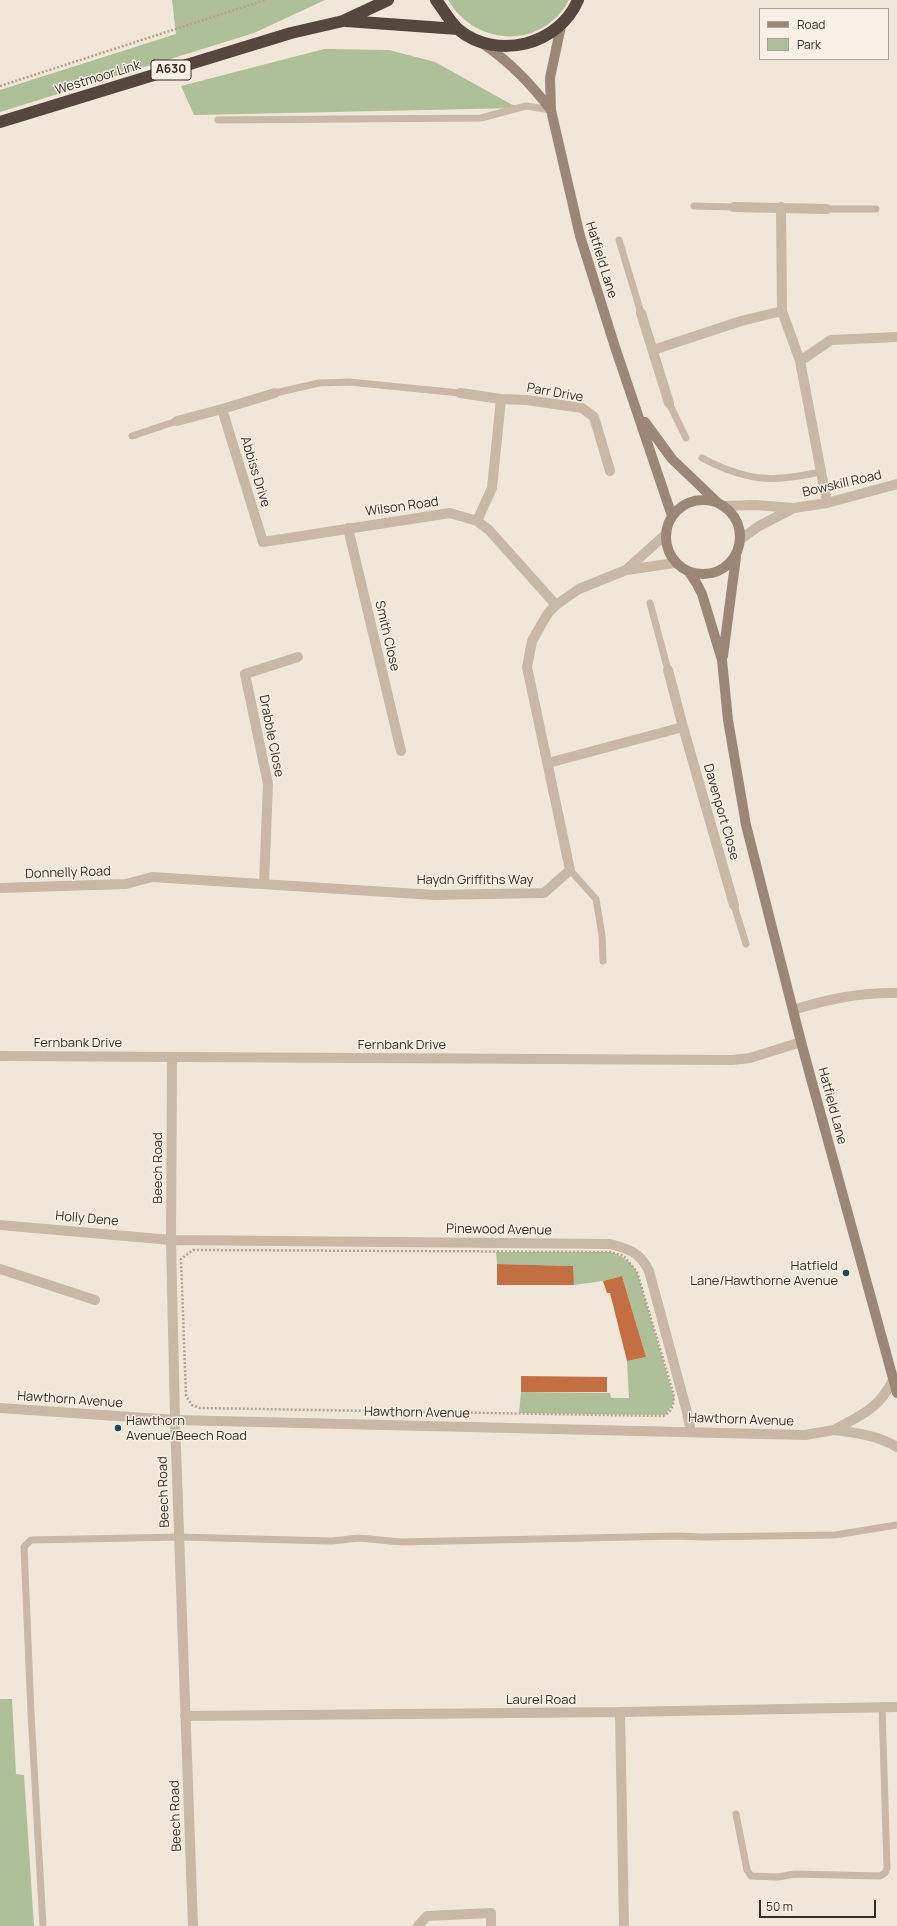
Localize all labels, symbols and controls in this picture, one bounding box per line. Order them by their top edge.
legend [759,8,889,60]
text: Road [797,16,825,33]
text: Park [797,36,821,53]
street label: Westmoor Link [53,58,143,98]
road number: A630 [151,60,191,80]
street label: Hatfield Lane [582,220,620,300]
street label: Parr Drive [526,380,584,406]
street label: Abbiss Drive [237,435,273,509]
street label: Bowskill Road [801,467,883,501]
street label: Wilson Road [364,494,440,520]
street label: Smith Close [371,599,403,673]
street label: Drabble Close [255,694,287,778]
street label: Davenport Close [700,762,742,862]
street label: Donnelly Road [25,864,111,882]
street label: Haydn Griffiths Way [417,872,533,888]
street label: Fernbank Drive [34,1035,122,1051]
street label: Fernbank Drive [358,1037,446,1053]
street label: Hatfield Lane [814,1066,850,1146]
street label: Beech Road [150,1132,166,1204]
street label: Holly Dene [55,1208,119,1230]
street label: Pinewood Avenue [446,1221,552,1239]
place label: Hatfield Lane/Hawthorne Avenue [690,1258,838,1289]
marker: Hatfield Lane/Hawthorne Avenue [841,1268,851,1278]
street label: Hawthorn Avenue [17,1389,123,1411]
street label: Hawthorn Avenue [364,1404,470,1422]
street label: Hawthorn Avenue [688,1410,794,1430]
place label: Hawthorn Avenue/Beech Road [126,1413,247,1444]
marker: Hawthorn Avenue/Beech Road [113,1423,123,1433]
street label: Beech Road [155,1456,173,1528]
street label: Laurel Road [506,1692,576,1708]
street label: Beech Road [167,1780,185,1852]
scale bar [761,1892,878,1918]
text: 50 m [766,1898,793,1915]

